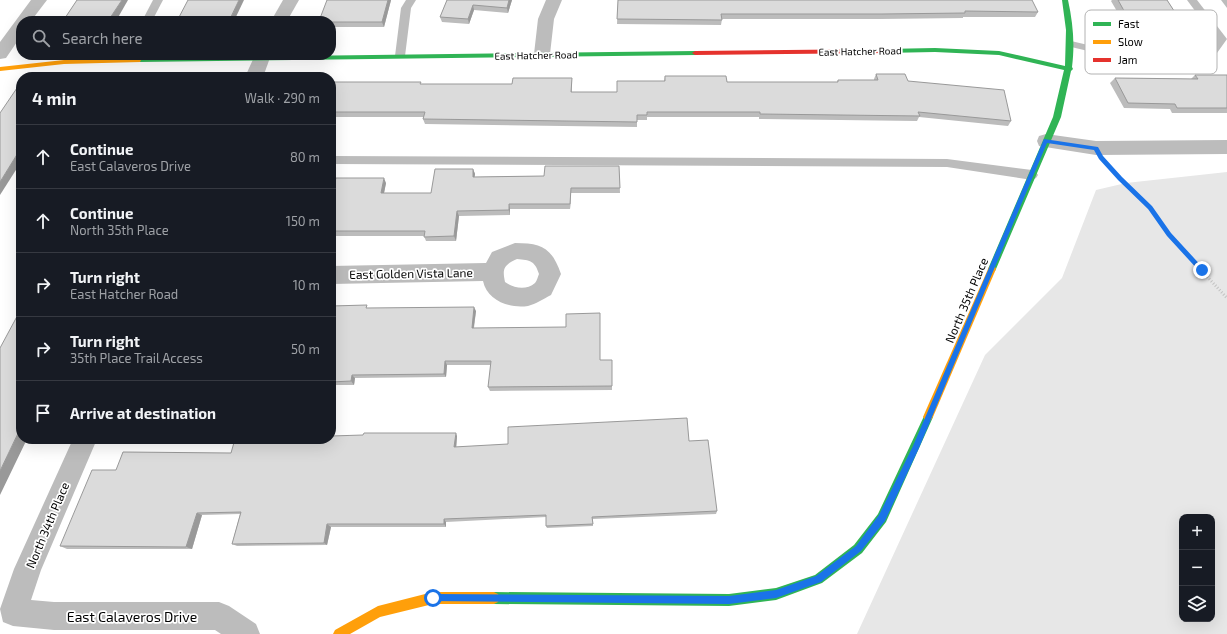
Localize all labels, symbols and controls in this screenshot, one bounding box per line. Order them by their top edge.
legend [1085,10,1217,74]
search box [16,16,336,60]
text: Fast [1118,17,1140,30]
icon: search [30,27,52,49]
text: Search here [62,29,143,47]
text: Slow [1118,35,1143,48]
street label: East Hatcher Road [818,44,902,58]
street label: East Hatcher Road [494,48,578,62]
text: Jam [1118,53,1137,66]
text: 4 min [32,88,76,108]
text: Walk · 290 m [245,90,320,106]
text: Continue [70,140,133,158]
icon: ahead [32,146,54,168]
text: 80 m [290,149,320,165]
text: East Calaveros Drive [70,158,191,174]
text: Continue [70,204,133,222]
icon: ahead [32,210,54,232]
text: 150 m [286,213,320,229]
text: North 35th Place [70,222,169,238]
street label: North 35th Place [942,255,990,345]
route end [1193,261,1211,279]
street label: East Golden Vista Lane [349,265,473,281]
text: Turn right [70,268,140,286]
icon: right [32,274,54,296]
text: 10 m [293,277,320,293]
text: East Hatcher Road [70,286,178,302]
text: Turn right [70,332,140,350]
icon: right [32,338,54,360]
text: 50 m [291,341,320,357]
text: 35th Place Trail Access [70,350,203,366]
icon: arrive [32,402,54,424]
text: Arrive at destination [70,404,216,422]
street label: North 34th Place [23,480,71,570]
map controls [1179,514,1215,622]
button: + [1179,514,1215,550]
button: − [1179,550,1215,586]
button: layers [1179,586,1215,622]
route start [424,589,442,607]
street label: East Calaveros Drive [67,608,197,625]

